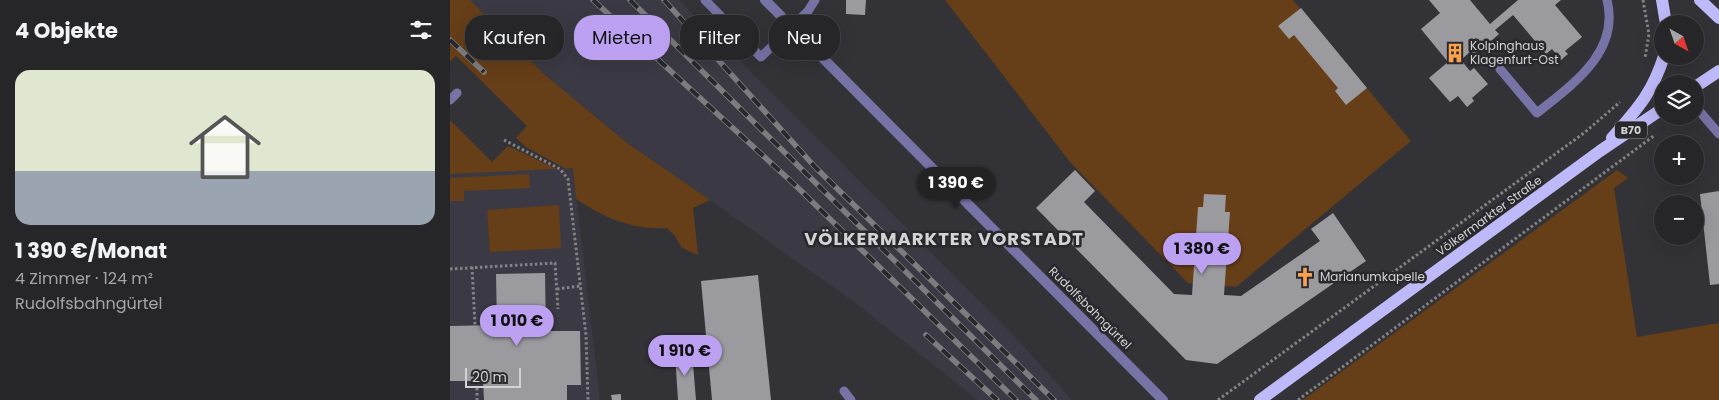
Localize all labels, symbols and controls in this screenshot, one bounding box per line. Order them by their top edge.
chip: Kaufen [465,15,564,60]
chip: Mieten [574,15,670,60]
chip: Filter [680,15,759,60]
chip: Neu [769,15,840,60]
north arrow [1654,15,1704,65]
map controls [1654,15,1704,245]
text: 4 Objekte [15,16,118,45]
icon: filters [407,16,435,44]
place label: Kolpinghaus Klagenfurt-Ost [1470,37,1559,68]
building icon: Kolpinghaus Klagenfurt-Ost [1444,42,1466,64]
button: layers [1654,75,1704,125]
icon: home [180,102,270,192]
road number: B70 [1615,122,1647,138]
button: + [1654,135,1704,185]
pin: 1 390 € [910,166,1002,209]
text: 1 390 € [928,171,984,194]
street label: Völkermarkter Straße [1432,171,1545,260]
button: − [1654,195,1704,245]
district label: VÖLKERMARKTER VORSTADT [804,226,1084,251]
pin: 1 380 € [1156,232,1248,275]
text: 1 390 €/Monat [15,236,167,265]
text: 1 380 € [1174,237,1230,260]
street label: Rudolfsbahngürtel [1045,263,1135,353]
church icon: Marianumkapelle [1294,266,1316,288]
text: 4 Zimmer · 124 m² [15,267,153,290]
place label: Marianumkapelle [1320,268,1425,285]
text: Rudolfsbahngürtel [15,292,162,315]
pin: 1 010 € [471,304,563,347]
text: 1 010 € [491,309,543,332]
pin: 1 910 € [639,334,731,377]
text: 1 910 € [659,339,711,362]
scale bar [465,365,521,388]
text: 20 m [472,367,507,387]

